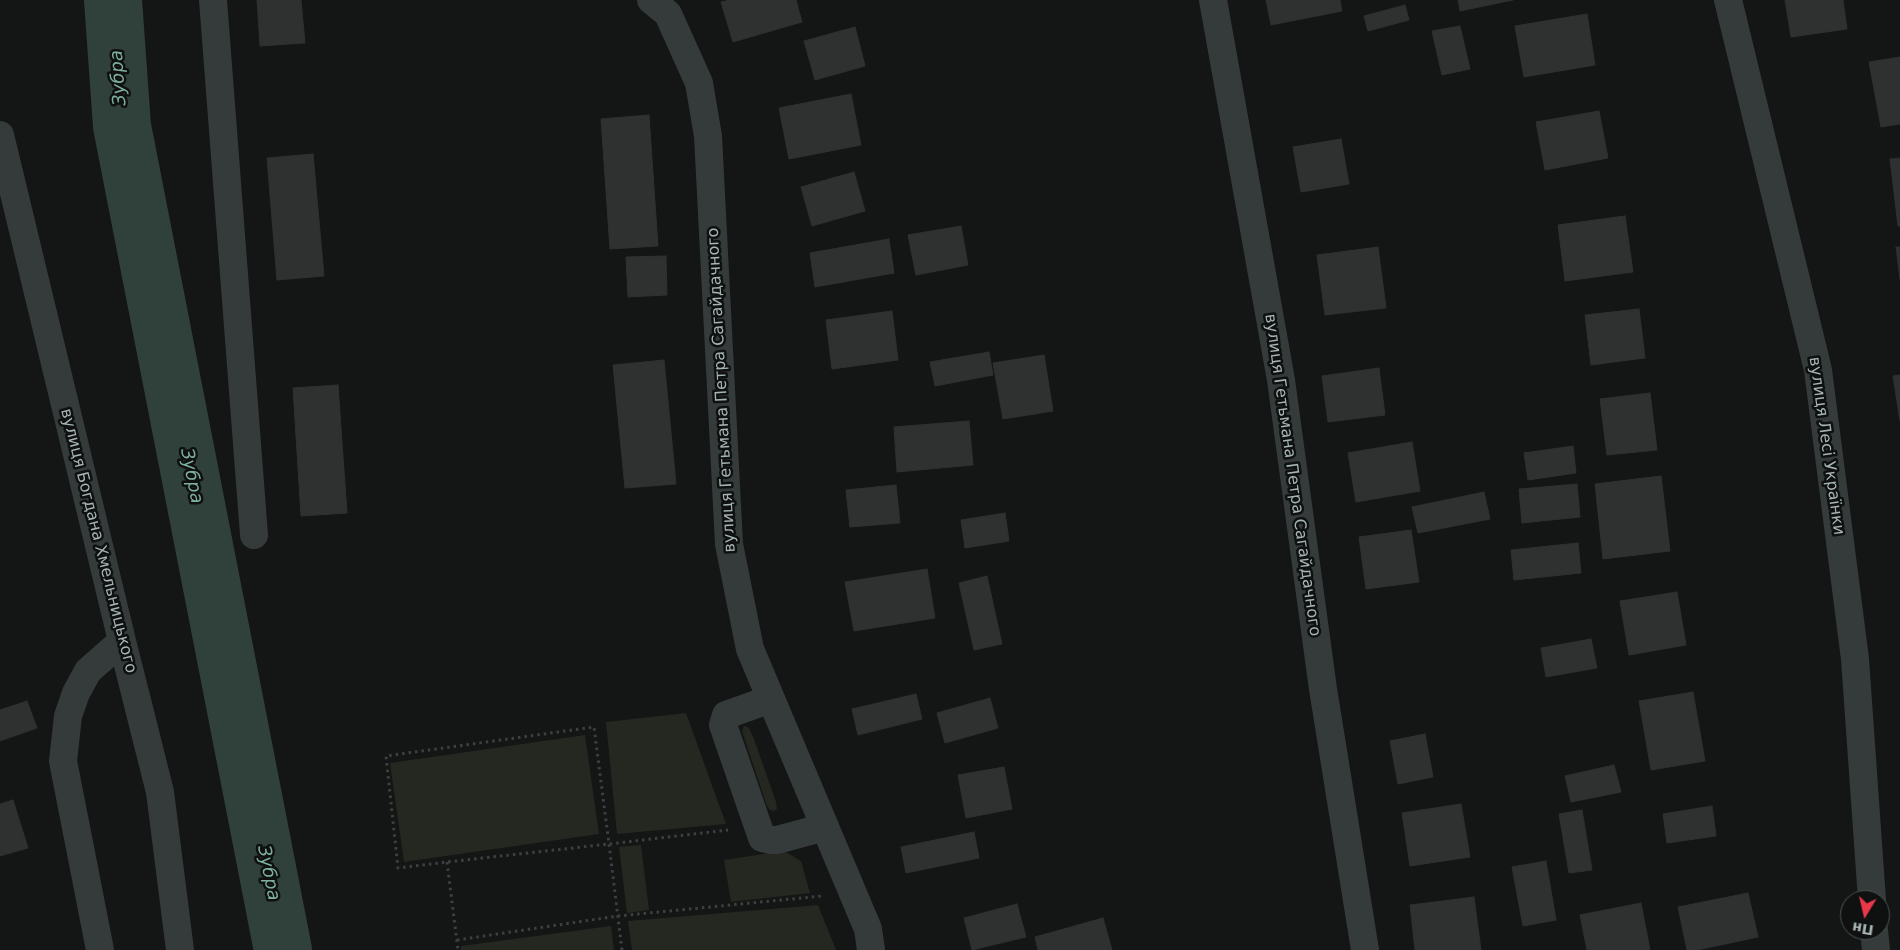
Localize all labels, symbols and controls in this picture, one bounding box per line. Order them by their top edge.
water label: Зубра [106,49,132,107]
street label: вулиця Гетьмана Петра Сагайдачного [704,227,740,553]
street label: вулиця Гетьмана Петра Сагайдачного [1260,313,1324,637]
street label: вулиця Лесі Українки [1804,356,1848,536]
street label: вулиця Богдана Хмельницького [56,407,140,675]
water label: Зубра [175,447,207,505]
water label: Зубра [252,844,284,902]
north arrow [1840,890,1890,940]
text: Пн [1851,919,1875,938]

